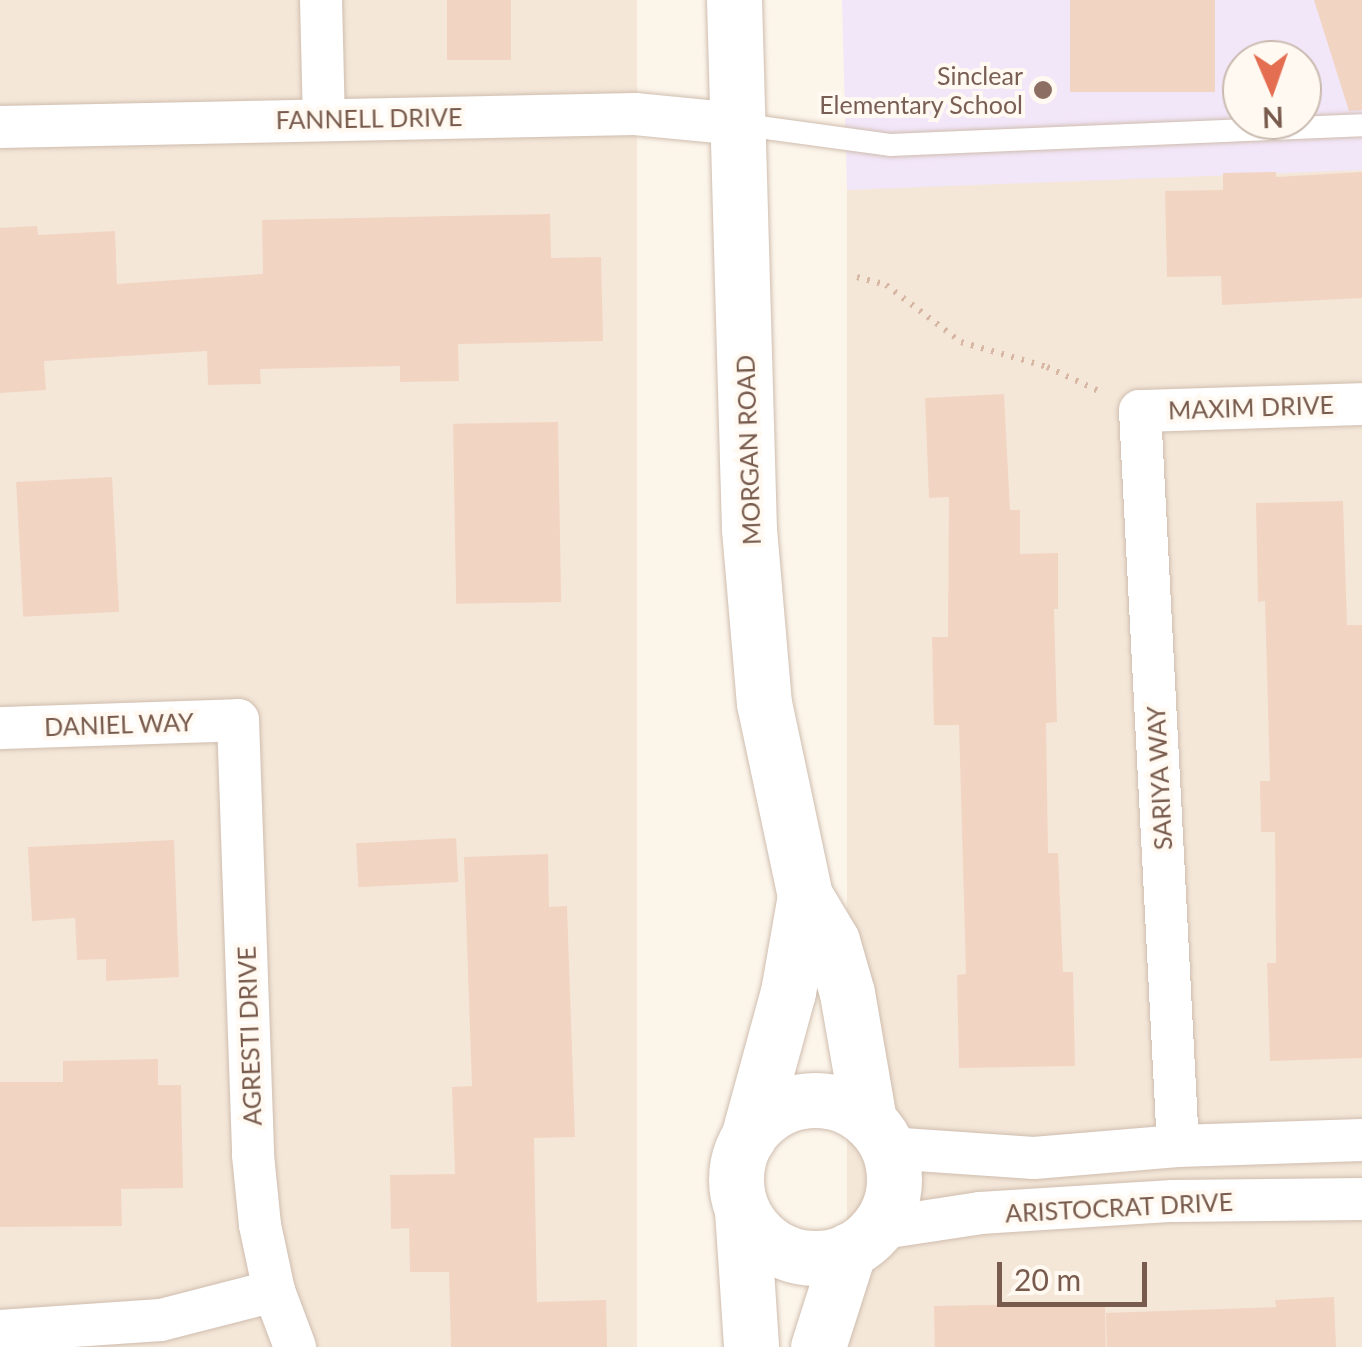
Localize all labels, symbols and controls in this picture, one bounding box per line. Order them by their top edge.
north arrow [1222,40,1322,140]
place label: Sinclear Elementary School [819,61,1023,120]
marker: Sinclear Elementary School [1032,79,1054,101]
street label: FANNELL DRIVE [275,101,463,135]
text: N [1262,101,1284,135]
street label: MORGAN ROAD [730,354,766,546]
street label: MAXIM DRIVE [1168,389,1334,425]
street label: SARIYA WAY [1140,705,1178,851]
street label: DANIEL WAY [43,706,195,742]
street label: AGRESTI DRIVE [231,946,267,1126]
street label: ARISTOCRAT DRIVE [1004,1186,1234,1228]
scale bar [1002,1242,1152,1304]
text: 20 m [1014,1261,1081,1297]

